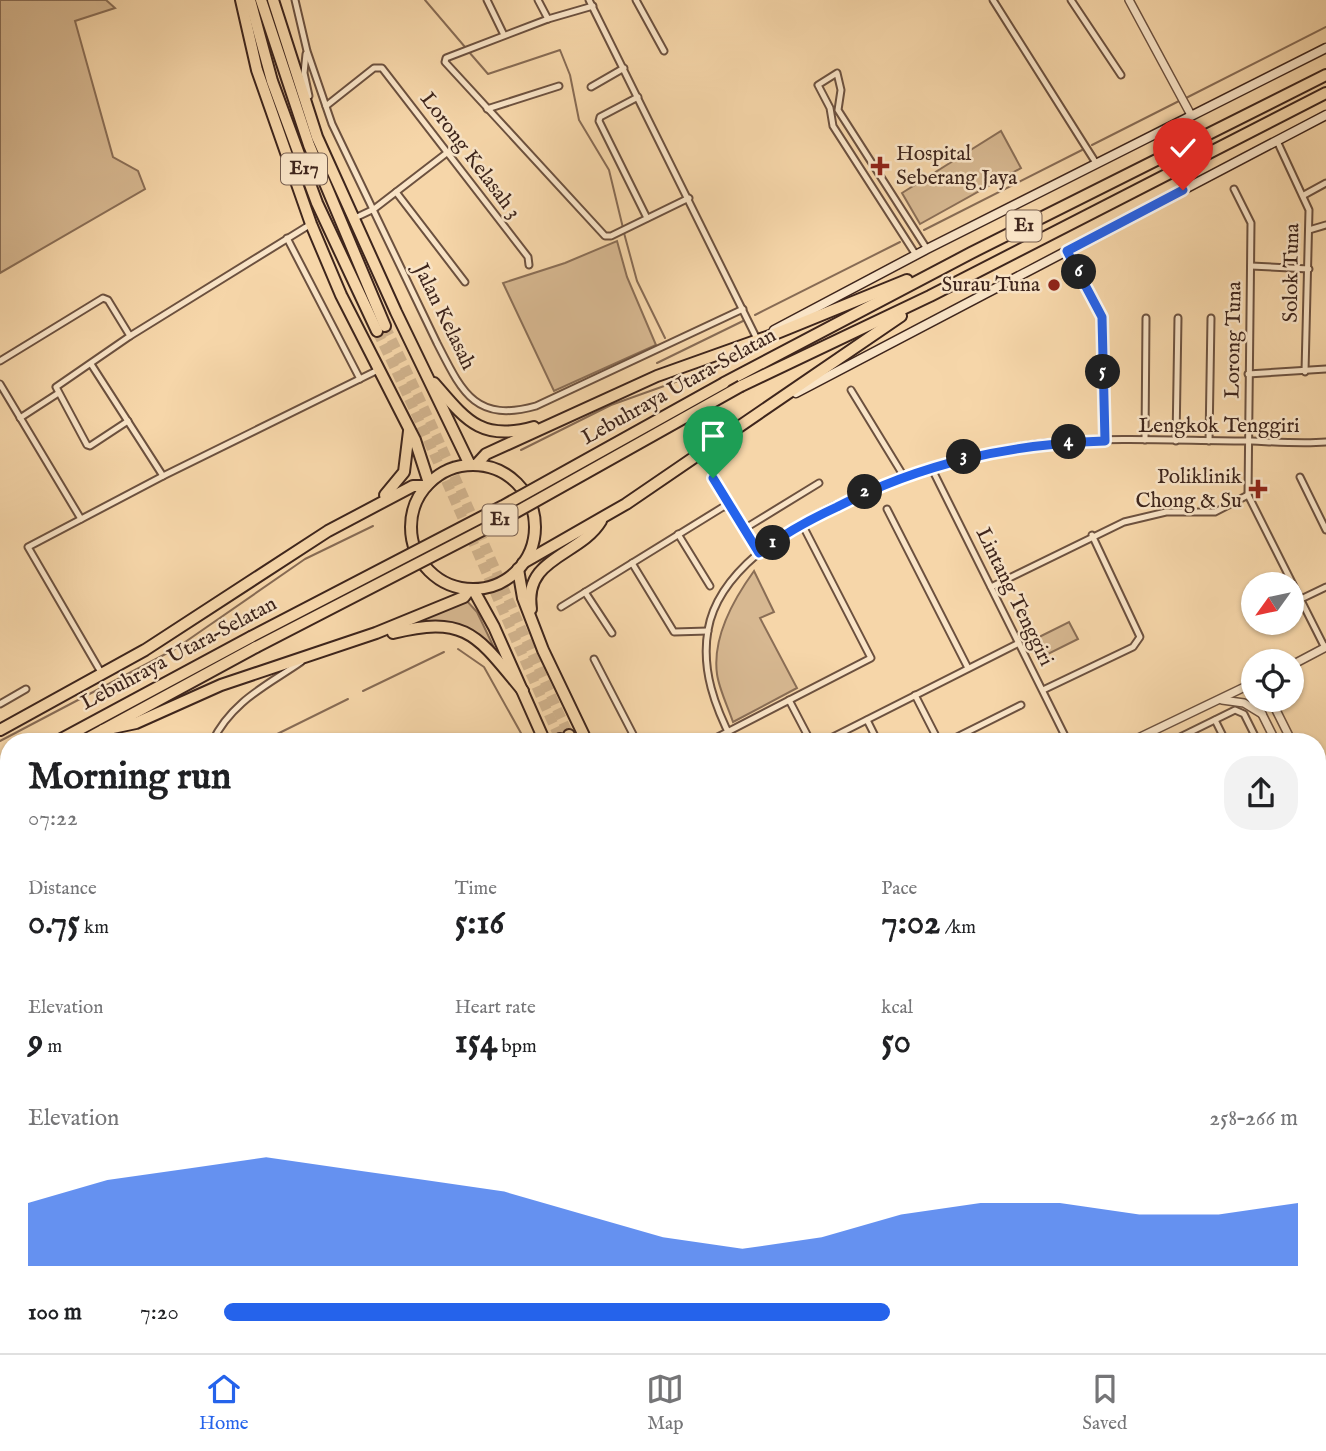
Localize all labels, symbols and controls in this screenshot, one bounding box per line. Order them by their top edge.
street label: Lorong Kelasah 3 [413,87,527,225]
pin [1153,118,1213,190]
icon: check [1164,129,1202,167]
place label: Hospital Seberang Jaya [896,141,1018,192]
road number: E17 [281,154,327,184]
marker: Hospital Seberang Jaya [870,156,890,176]
road number: E1 [1006,210,1042,242]
street label: Solok Tuna [1278,222,1306,323]
pin: 6 [1062,254,1096,290]
street label: Jalan Kelasah [406,258,481,375]
text: 6 [1074,259,1083,283]
place label: Surau Tuna [941,272,1041,299]
marker: Surau Tuna [1046,277,1062,293]
street label: Lorong Tuna [1219,280,1249,399]
street label: Lebuhraya Utara–Selatan [577,322,781,452]
pin: 5 [1086,354,1120,390]
text: 5 [1099,359,1106,383]
pin [683,406,743,478]
street label: Lengkok Tenggiri [1138,413,1300,440]
icon: arrive [694,417,732,455]
pin: 4 [1052,424,1086,460]
text: 4 [1064,429,1073,453]
pin: 3 [946,440,982,475]
text: 3 [960,444,967,468]
place label: Poliklinik Chong & Su [1135,464,1243,515]
pin: 2 [848,475,882,510]
text: 2 [860,479,869,503]
marker: Poliklinik Chong & Su [1248,479,1268,499]
road number: E1 [482,505,518,536]
street label: Lintang Tenggiri [969,523,1059,671]
pin: 1 [756,526,790,560]
text: 1 [769,530,776,554]
north arrow [1241,572,1304,635]
map controls [1241,572,1304,712]
street label: Lebuhraya Utara–Selatan [76,591,282,717]
button: locate [1241,649,1304,712]
text: Morning run [28,754,231,802]
button: share [1224,756,1298,830]
text: 07:22 [28,804,78,833]
text: Distance [28,877,97,901]
text: Time [455,877,497,901]
text: Pace [881,877,917,901]
text: 0.75 [28,901,80,946]
text: 5:16 [455,901,504,946]
text: 7:02 [881,901,941,946]
text: km [80,916,109,940]
text: /km [941,916,976,940]
text: Elevation [28,996,103,1020]
text: Heart rate [455,996,536,1020]
text: kcal [881,996,913,1020]
text: 9 [28,1020,43,1065]
text: 154 [455,1020,497,1065]
text: 50 [881,1020,911,1065]
text: m [43,1035,62,1059]
text: bpm [497,1035,537,1059]
text: Elevation [28,1104,119,1133]
text: 258–266 m [1209,1104,1298,1133]
text: 100 m [28,1298,82,1327]
text: 7:20 [140,1298,179,1327]
tab: Home [199,1370,249,1436]
tab: Map [646,1370,684,1436]
tab: Saved [1082,1370,1127,1436]

